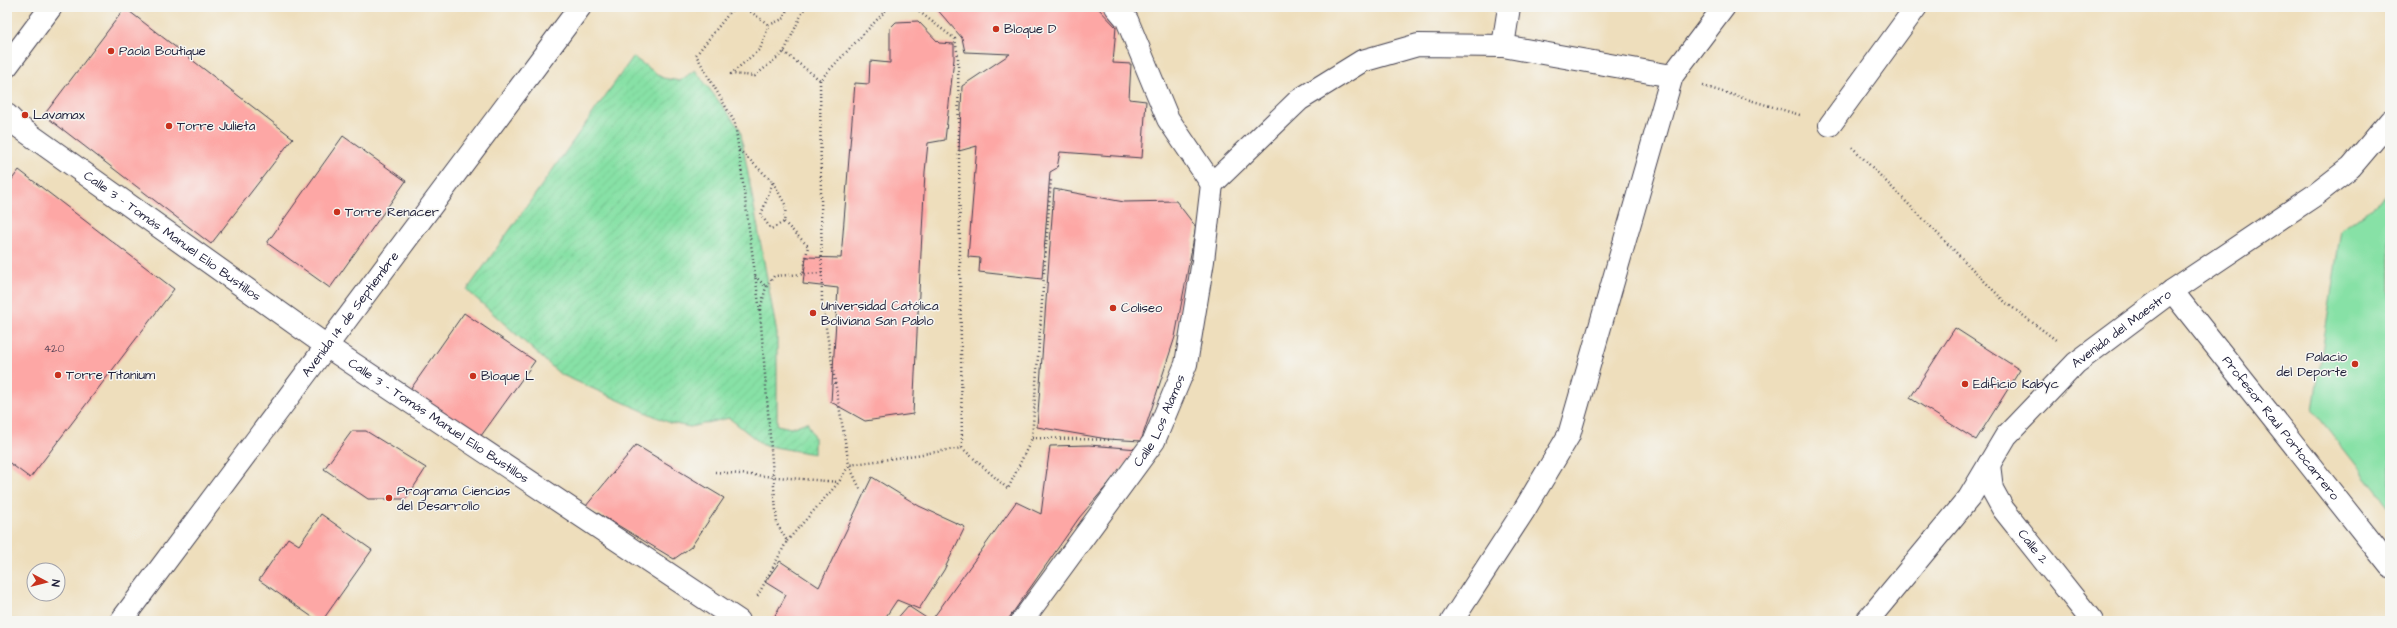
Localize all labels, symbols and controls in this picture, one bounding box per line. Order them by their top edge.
place label: Bloque D [1004,20,1057,38]
marker: Bloque D [991,24,1001,34]
place label: Paola Boutique [119,42,206,60]
marker: Paola Boutique [106,46,116,56]
place label: Lavamax [33,106,86,124]
marker: Lavamax [20,110,30,120]
place label: Torre Julieta [177,117,256,135]
marker: Torre Julieta [164,121,174,131]
street label: Calle 3 - Tomás Manuel Elio Bustillos [80,167,265,306]
place label: Torre Renacer [345,203,439,221]
marker: Torre Renacer [332,207,342,217]
street label: Avenida 14 de Septiembre [297,248,403,381]
street label: Avenida del Maestro [2068,285,2176,372]
place label: Universidad Católica Boliviana San Pablo [821,297,939,330]
place label: Coliseo [1121,299,1163,317]
marker: Coliseo [1108,303,1118,313]
marker: Universidad Católica Boliviana San Pablo [808,308,818,318]
house number: 420 [44,341,64,356]
place label: Palacio del Deporte [2277,348,2348,381]
street label: Profesor Raul Portocarrero [2218,352,2344,505]
street label: Calle 3 - Tomás Manuel Elio Bustillos [344,354,533,488]
marker: Palacio del Deporte [2350,359,2360,369]
place label: Torre Titanium [66,366,156,384]
place label: Bloque L [481,367,534,385]
marker: Torre Titanium [53,370,63,380]
marker: Bloque L [468,371,478,381]
street label: Calle Los Alamos [1129,371,1190,470]
place label: Edificio Kabyc [1973,375,2059,394]
marker: Edificio Kabyc [1960,379,1970,389]
place label: Programa Ciencias del Desarrollo [397,482,511,515]
marker: Programa Ciencias del Desarrollo [384,493,394,503]
street label: Calle 2 [2013,525,2053,568]
north arrow [26,562,66,602]
text: N [48,579,63,588]

